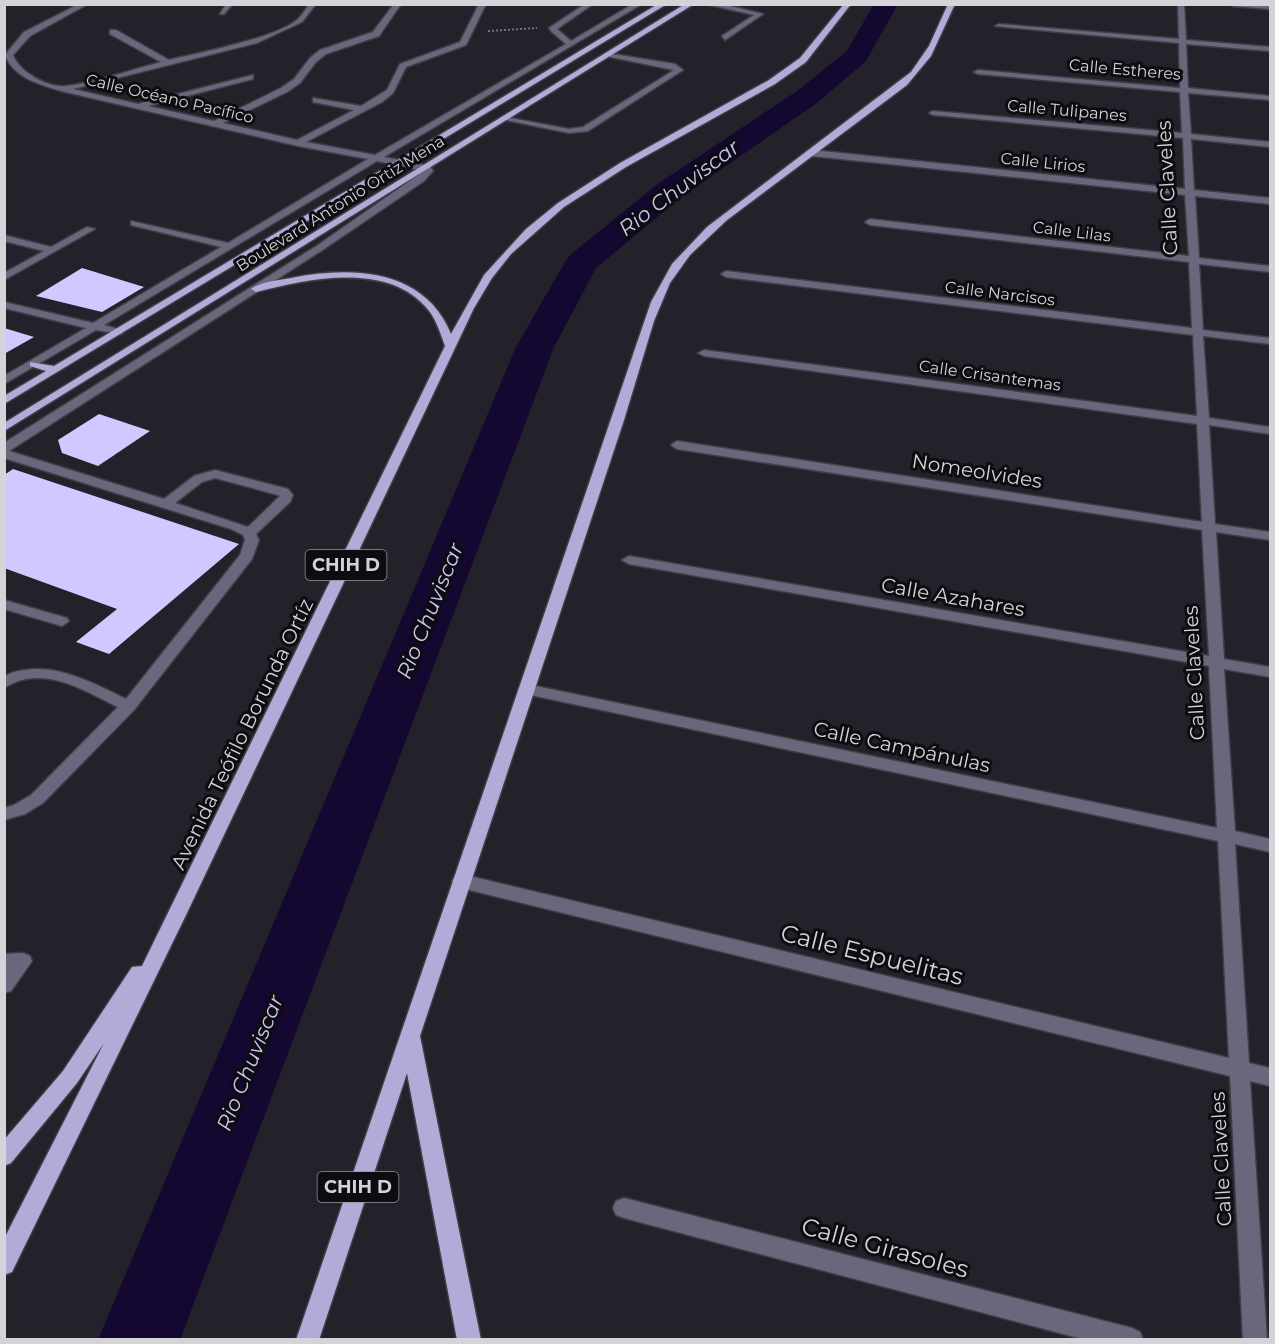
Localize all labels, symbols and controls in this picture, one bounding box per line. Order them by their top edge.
street label: Calle Estheres [1068,55,1182,84]
street label: Calle Océano Pacífico [84,70,256,127]
street label: Calle Tulipanes [1006,96,1128,125]
street label: Calle Claveles [1151,120,1183,256]
street label: Boulevard Antonio Ortiz Mena [233,131,448,276]
water label: Rio Chuviscar [613,134,744,241]
street label: Calle Lirios [1000,149,1087,176]
street label: Calle Lilas [1032,217,1112,246]
street label: Calle Narcisos [944,277,1056,310]
street label: Calle Crisantemas [918,356,1062,395]
street label: Nomeolvides [910,449,1044,493]
water label: Rio Chuviscar [391,539,468,682]
road number: CHIH D [306,550,386,580]
street label: Calle Azahares [879,573,1027,621]
street label: Avenida Teófilo Borunda Ortíz [166,595,318,873]
street label: Calle Claveles [1178,605,1210,741]
street label: Calle Campánulas [811,717,993,778]
street label: Calle Espuelitas [778,918,966,991]
water label: Rio Chuviscar [211,991,288,1134]
street label: Calle Claveles [1205,1091,1237,1227]
road number: CHIH D [318,1172,398,1202]
street label: Calle Girasoles [798,1211,972,1284]

